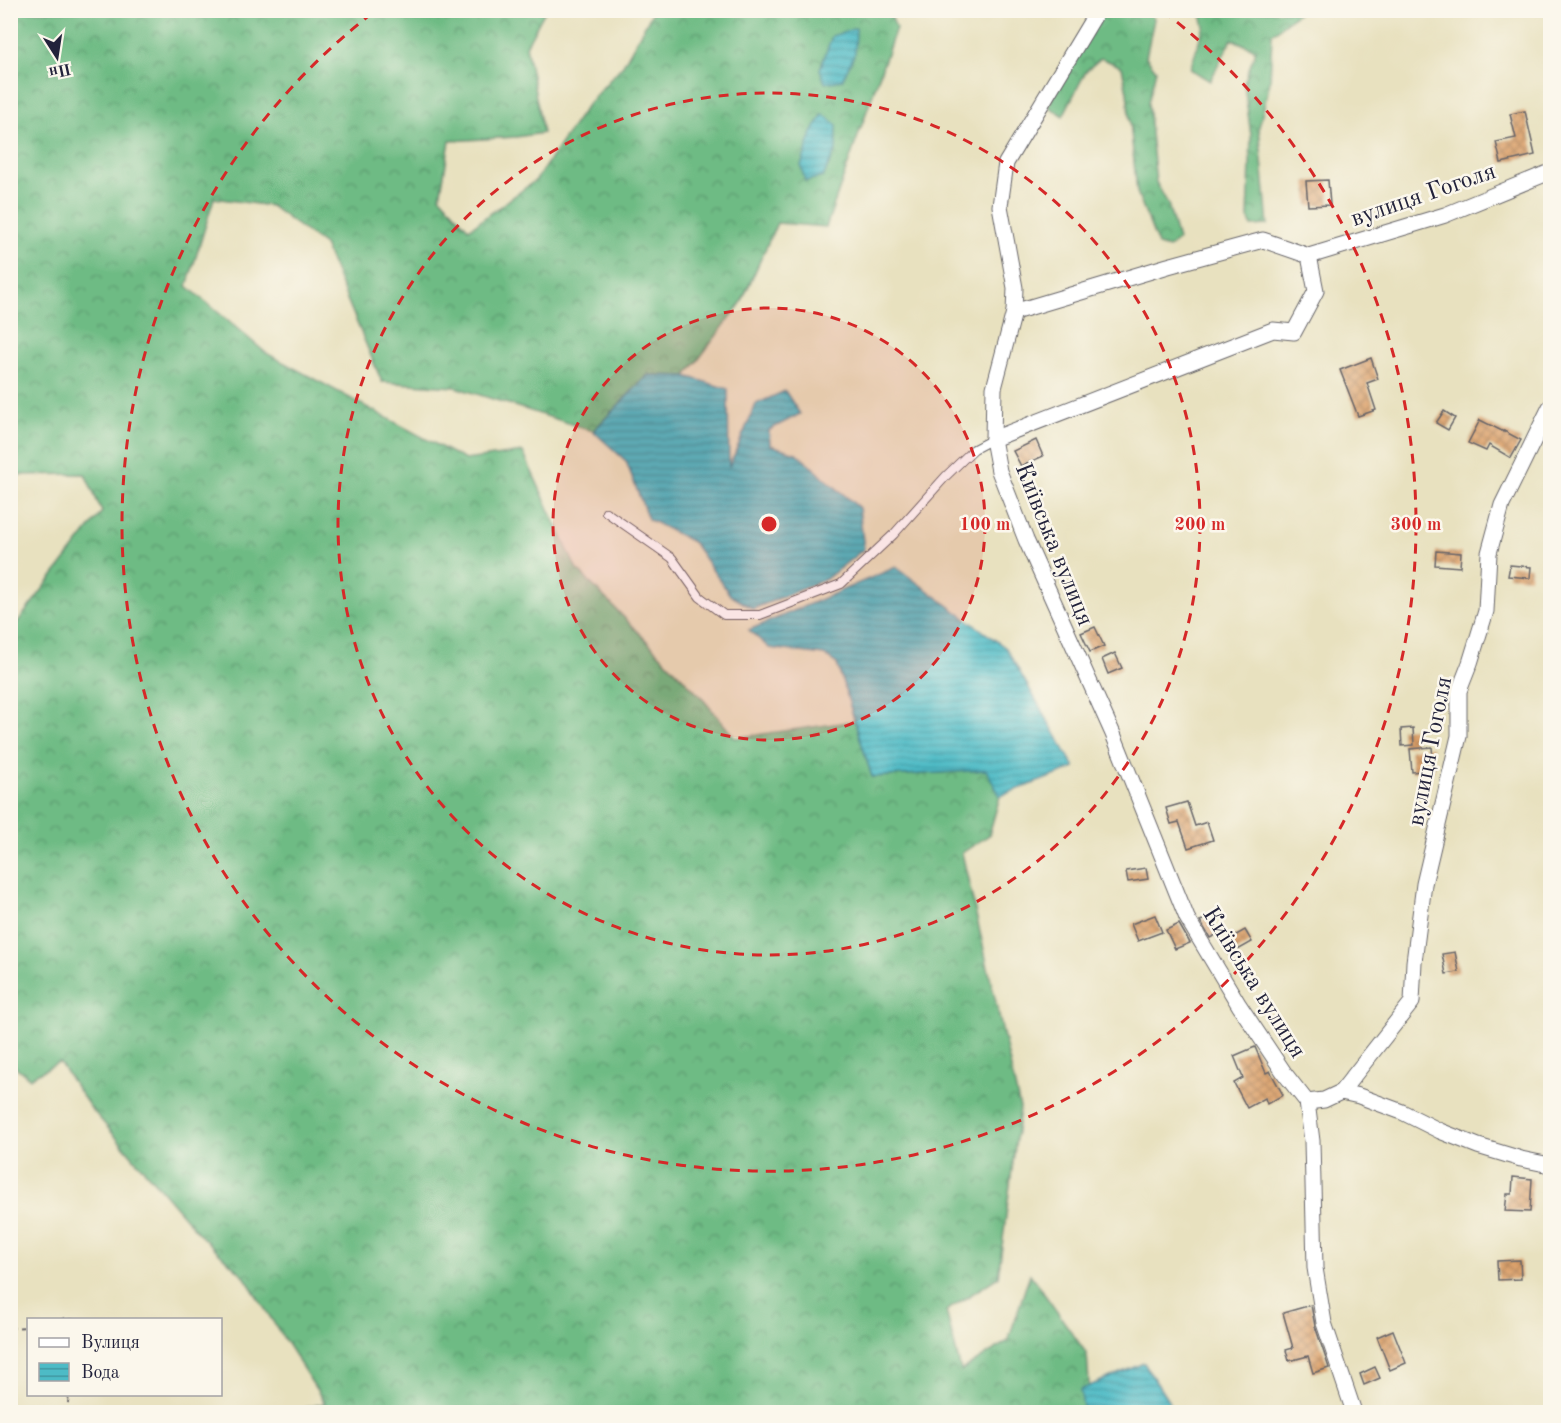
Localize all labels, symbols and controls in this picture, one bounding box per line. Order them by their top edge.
north arrow [27,27,87,87]
text: Пн [47,60,72,80]
street label: вулиця Гоголя [1348,160,1499,232]
street label: Київська вулиця [1010,460,1097,630]
centre of rings [759,514,779,534]
text: 100 m [960,516,1010,534]
text: 200 m [1175,516,1225,534]
text: 300 m [1391,516,1441,534]
street label: вулиця Гоголя [1405,675,1457,828]
street label: Київська вулиця [1197,903,1309,1063]
legend [27,1318,222,1396]
text: Вулиця [81,1334,140,1352]
text: Вода [81,1364,120,1382]

